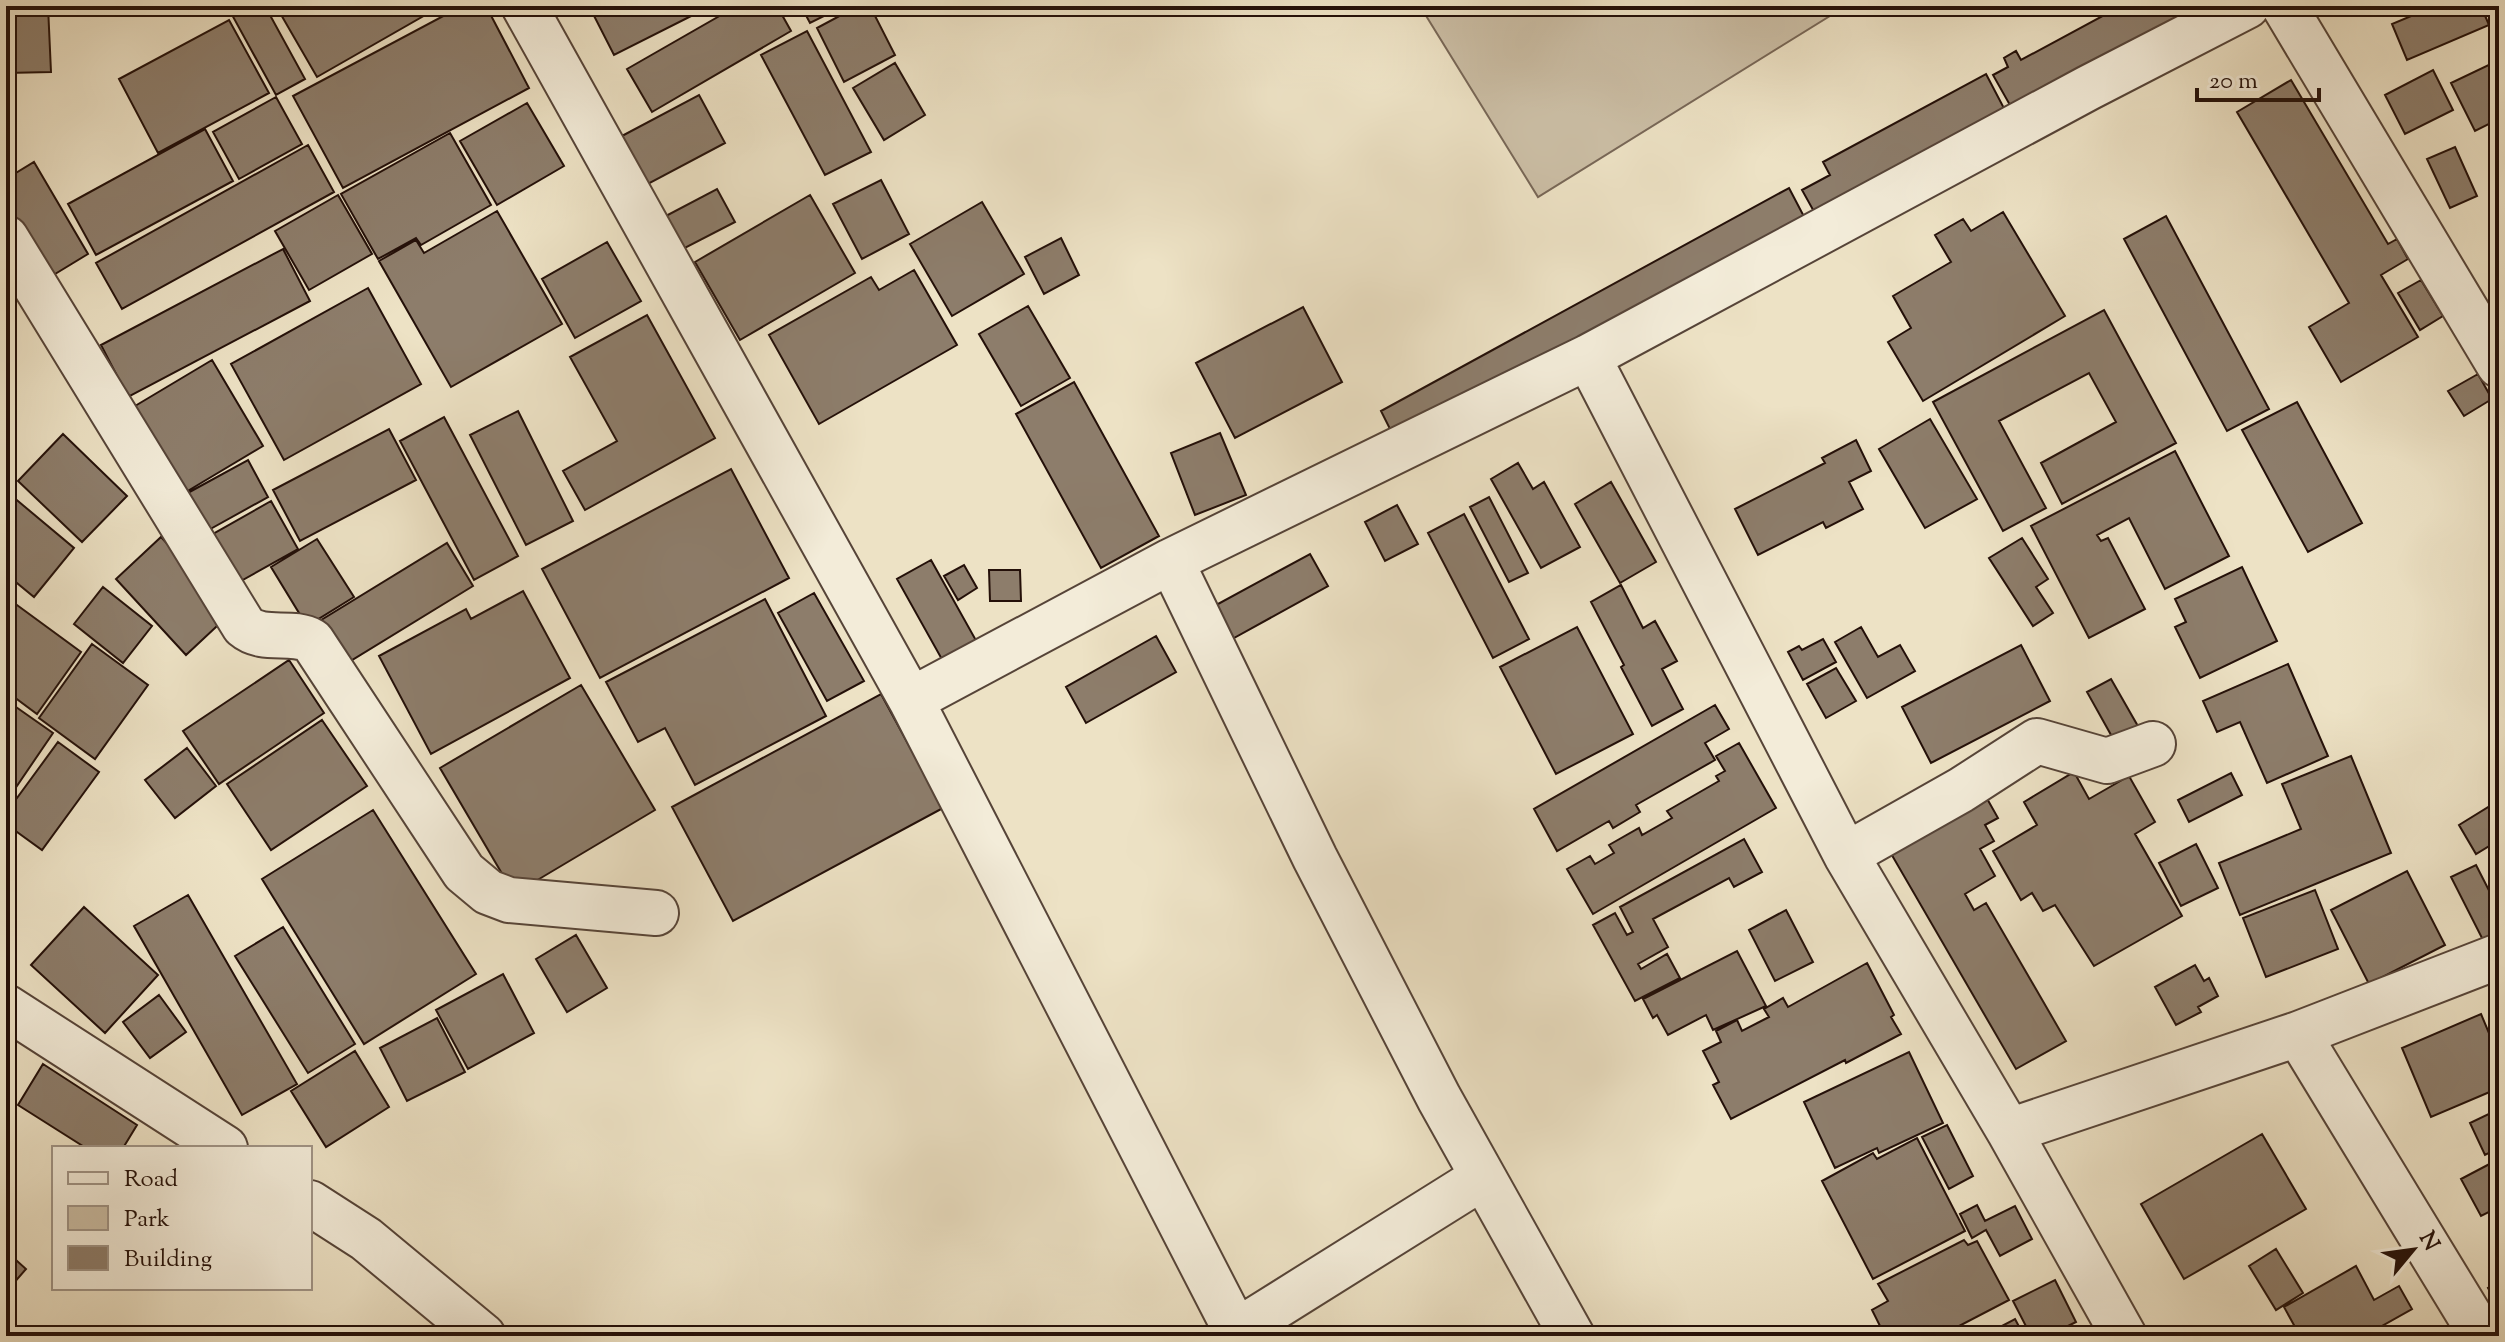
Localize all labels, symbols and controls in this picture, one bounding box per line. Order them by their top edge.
scale bar [2197,52,2319,102]
text: 20 m [2209,65,2258,99]
legend [52,1146,312,1290]
text: Road [124,1163,178,1197]
text: Park [124,1203,170,1237]
north arrow [2373,1210,2453,1290]
text: N [2410,1226,2446,1258]
text: Building [124,1243,213,1277]

